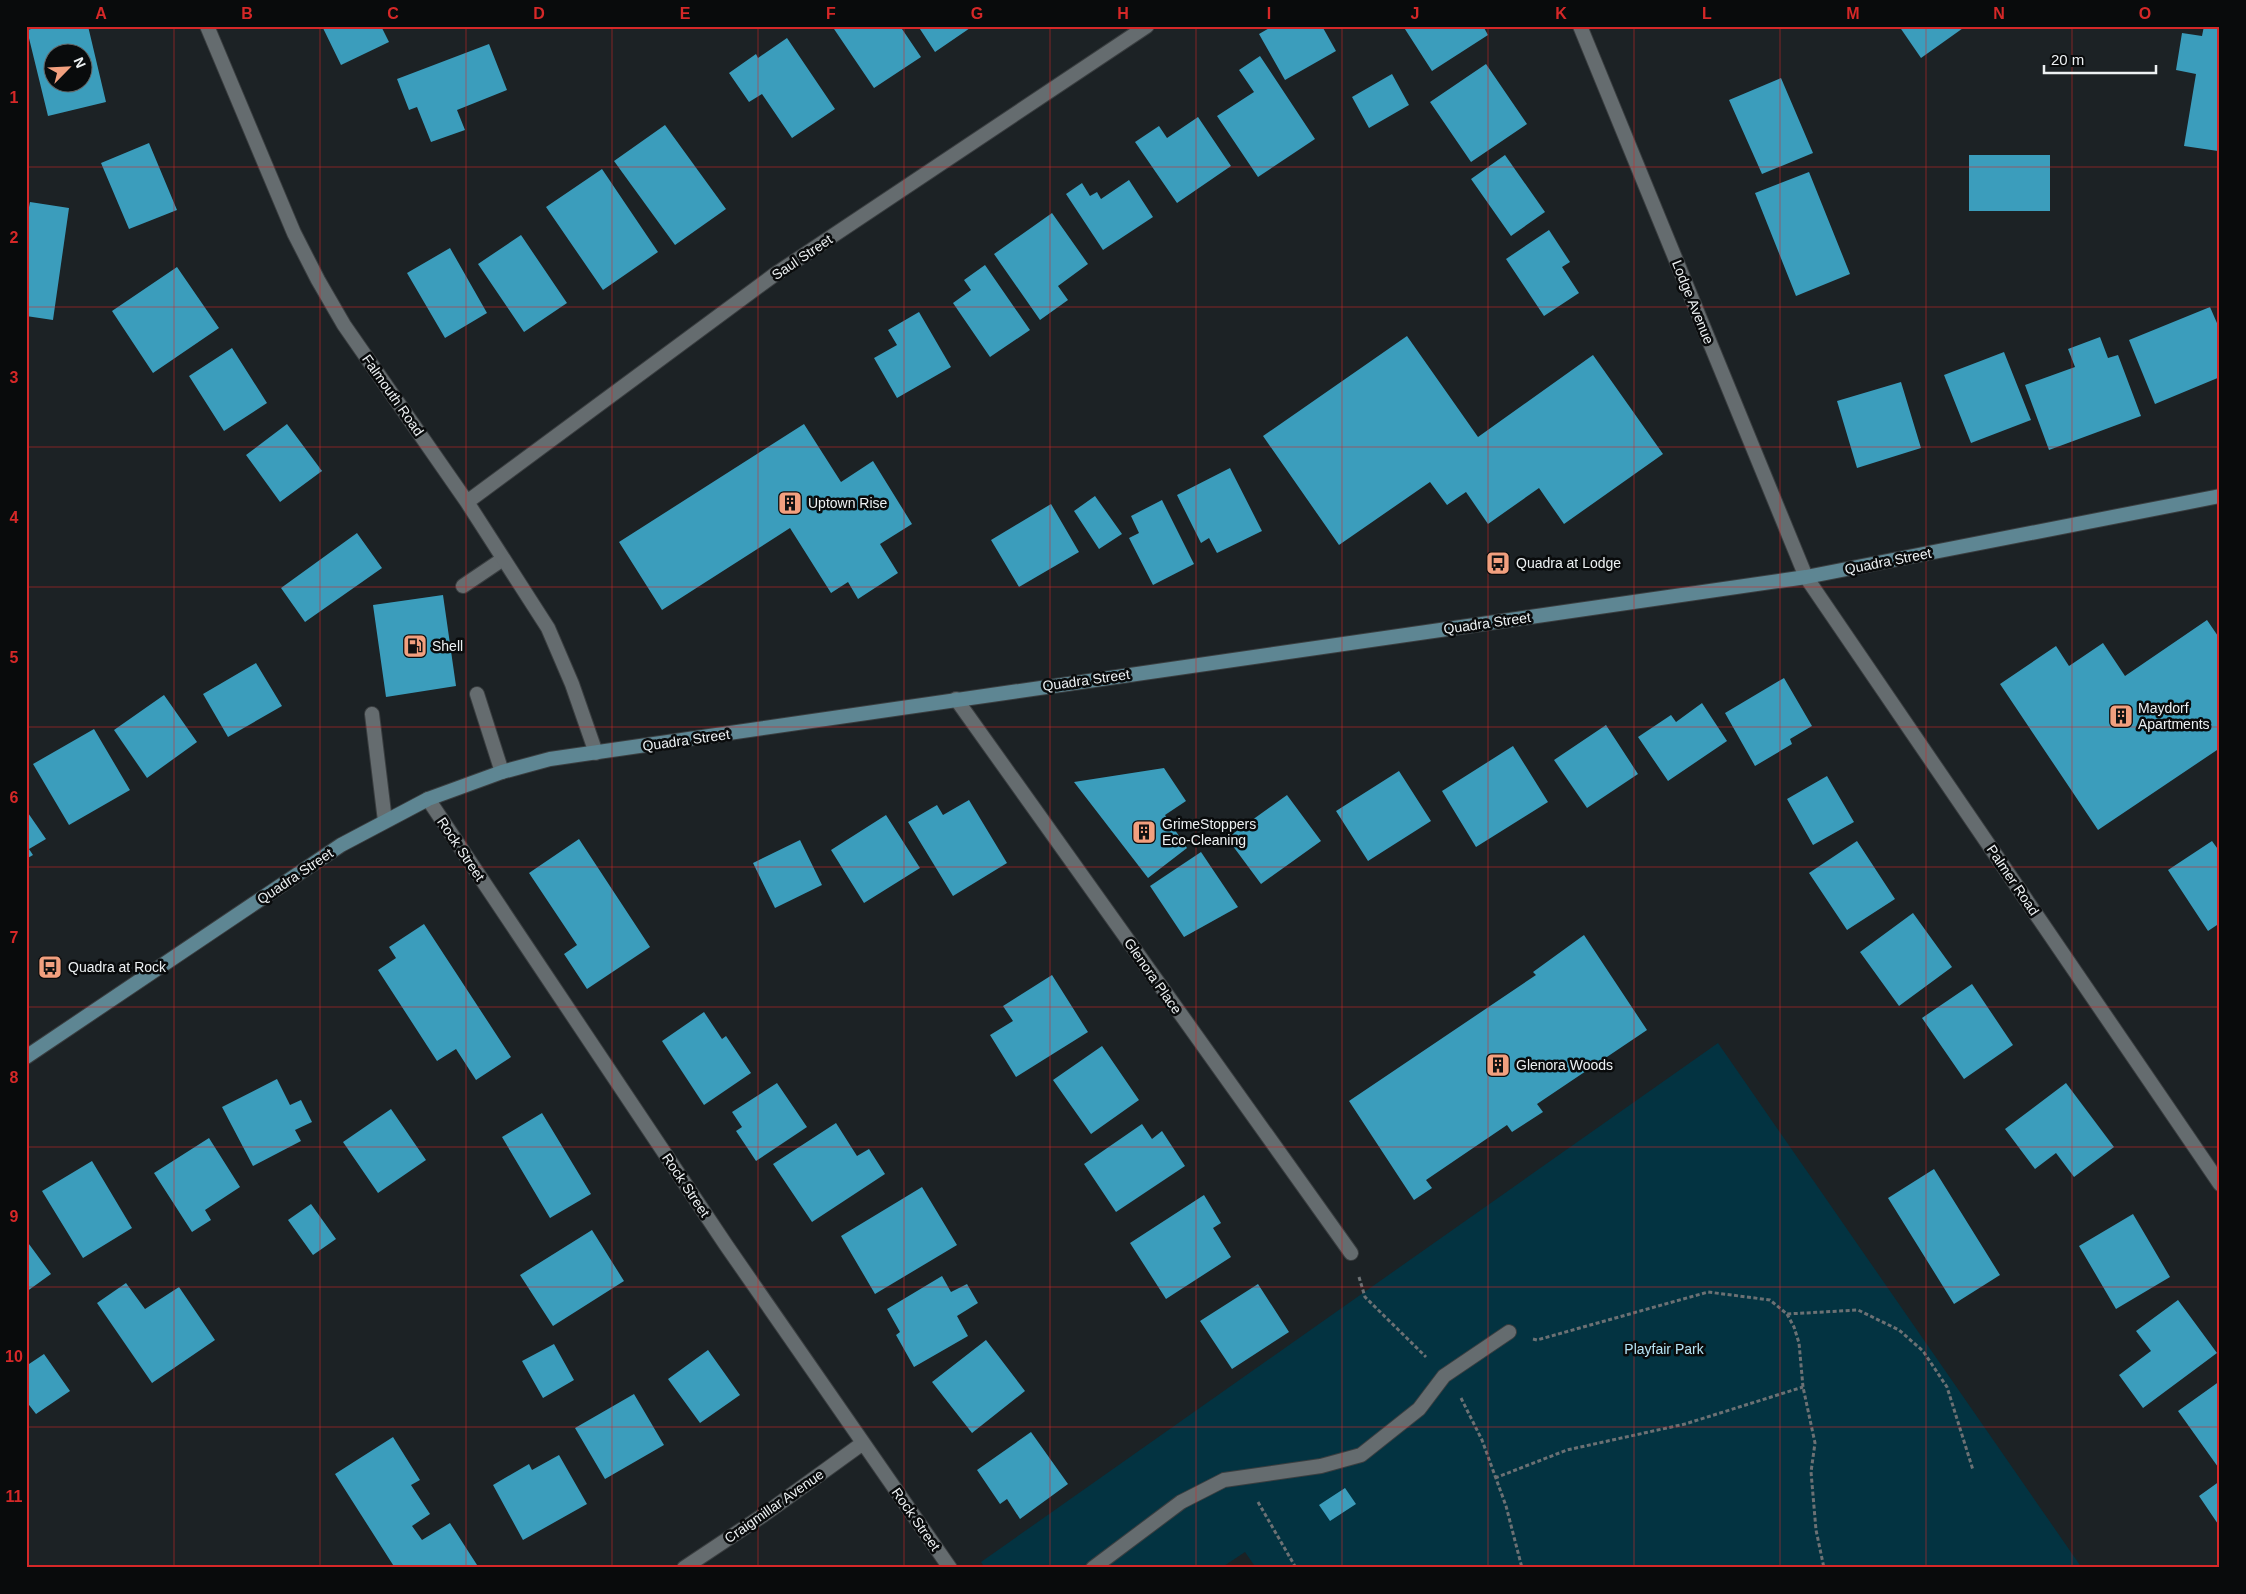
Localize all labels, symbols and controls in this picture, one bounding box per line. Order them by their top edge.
text: A [95,5,107,22]
text: B [241,5,253,22]
text: C [387,5,399,22]
text: D [533,5,545,22]
text: E [680,5,691,22]
text: F [826,5,836,22]
text: G [971,5,983,22]
text: H [1117,5,1129,22]
text: I [1267,5,1271,22]
text: J [1411,5,1419,22]
text: K [1555,5,1567,22]
text: L [1702,5,1712,22]
text: M [1846,5,1860,22]
text: N [1993,5,2005,22]
text: O [2139,5,2151,22]
north arrow [42,42,92,92]
scale bar [2044,42,2156,74]
text: 20 m [2051,51,2084,68]
text: N [71,55,89,71]
text: 1 [10,89,19,106]
text: 2 [10,229,19,246]
street label: Saul Street [769,231,835,283]
street label: Lodge Avenue [1669,258,1717,347]
street label: Falmouth Road [359,351,427,439]
text: 3 [10,369,19,386]
building icon: Uptown Rise [777,490,803,516]
place label: Uptown Rise [808,495,888,511]
text: 4 [10,509,19,526]
street label: Quadra Street [1843,545,1933,577]
bus stop icon: Quadra at Lodge [1485,550,1511,576]
place label: Quadra at Lodge [1516,555,1621,571]
street label: Quadra Street [1442,609,1532,637]
fuel station icon: Shell [402,633,428,659]
place label: Shell [432,638,463,654]
text: 5 [10,649,19,666]
street label: Quadra Street [1041,666,1131,694]
place label: Maydorf Apartments [2138,700,2210,732]
building icon: Maydorf Apartments [2108,703,2134,729]
street label: Quadra Street [641,726,731,754]
text: 6 [10,789,19,806]
street label: Rock Street [434,814,488,884]
place label: GrimeStoppers Eco-Cleaning [1162,816,1256,848]
building icon: GrimeStoppers Eco-Cleaning [1131,819,1157,845]
street label: Palmer Road [1984,842,2042,918]
street label: Quadra Street [254,845,336,907]
text: 7 [10,929,19,946]
street label: Glenora Place [1121,935,1185,1017]
bus stop icon: Quadra at Rock [37,954,63,980]
place label: Quadra at Rock [68,959,167,975]
building icon: Glenora Woods [1485,1052,1511,1078]
place label: Glenora Woods [1516,1057,1613,1073]
text: 8 [10,1069,19,1086]
street label: Rock Street [659,1150,713,1220]
text: 9 [10,1208,19,1225]
park label: Playfair Park [1624,1341,1705,1357]
text: 10 [5,1348,23,1365]
street label: Craigmillar Avenue [721,1466,827,1546]
street label: Rock Street [888,1484,944,1554]
text: 11 [6,1488,23,1505]

